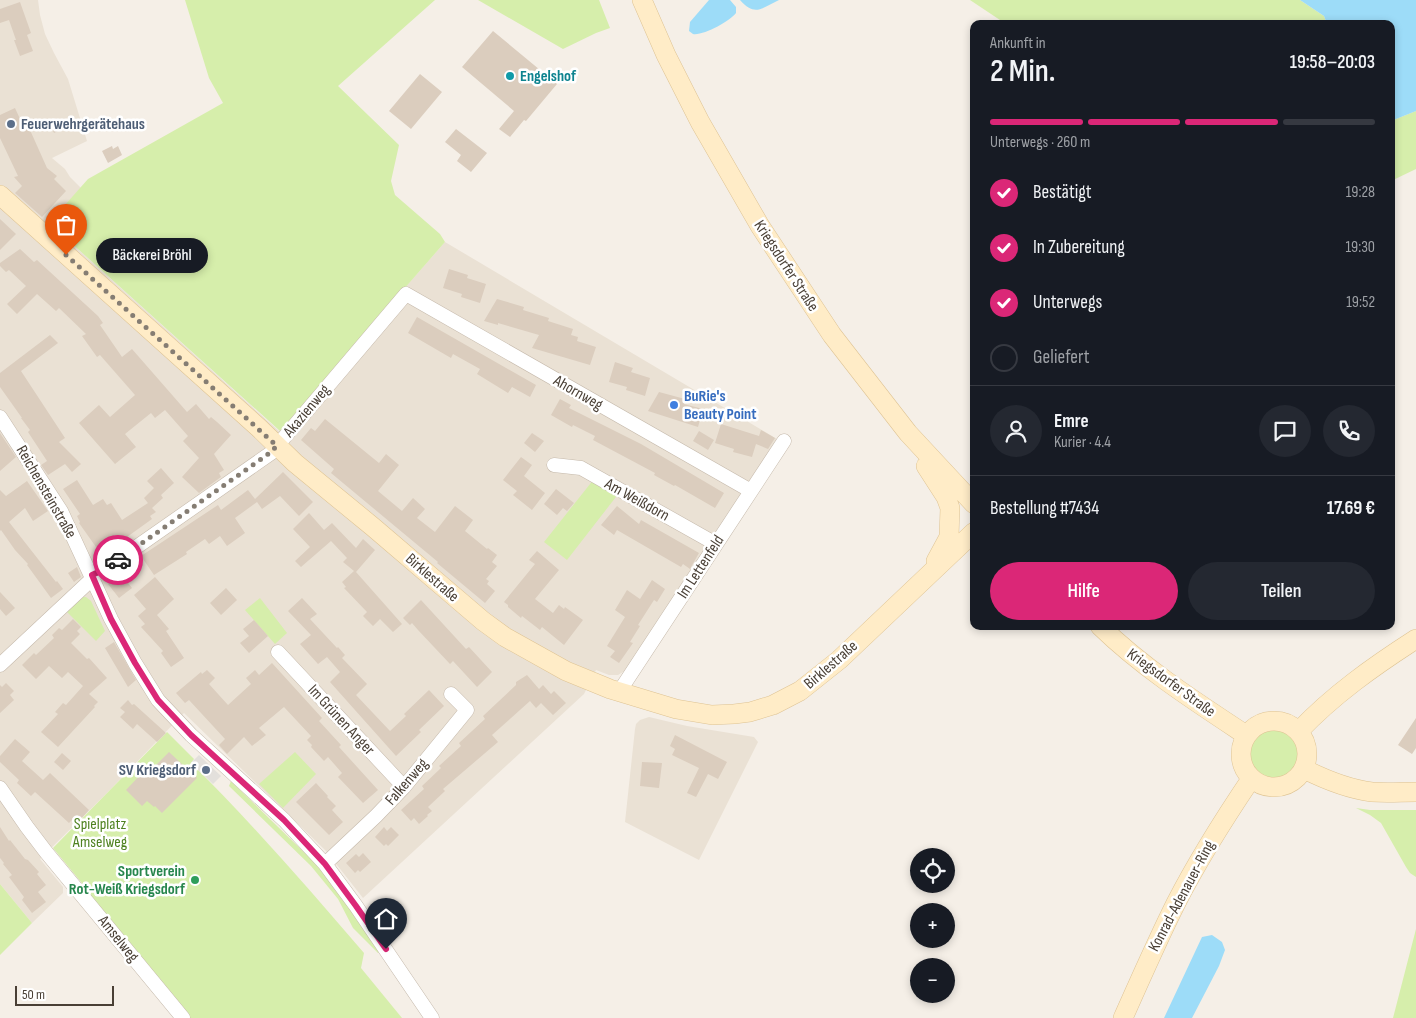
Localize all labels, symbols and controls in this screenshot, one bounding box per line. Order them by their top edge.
text: Ankunft in [990,34,1046,53]
text: 19:58–20:03 [1290,51,1375,74]
text: 2 Min. [990,52,1055,91]
place label: Engelshof [520,67,577,86]
marker: Engelshof [504,70,516,82]
place label: Feuerwehrgerätehaus [21,115,145,134]
marker: Feuerwehrgerätehaus [5,118,17,130]
text: Unterwegs · 260 m [990,133,1090,152]
icon: check [990,179,1018,207]
text: Bestätigt [1033,181,1092,204]
text: 19:28 [1346,183,1375,202]
pin [45,204,87,255]
icon: bag [52,211,80,239]
street label: Kriegsdorfer Straße [750,217,822,315]
icon: check [990,234,1018,262]
text: In Zubereitung [1033,236,1125,259]
callout: Bäckerei Bröhl [96,238,208,272]
text: 19:30 [1345,238,1375,257]
text: Bäckerei Bröhl [112,246,192,265]
icon: check [990,289,1018,317]
text: Unterwegs [1033,291,1102,314]
text: 19:52 [1346,293,1375,312]
text: Geliefert [1033,346,1089,369]
street label: Ahornweg [549,371,606,415]
street label: Akazienweg [279,381,335,442]
place label: BuRie's Beauty Point [684,387,756,424]
marker: BuRie's Beauty Point [668,399,680,411]
button: person [990,405,1042,457]
button: chat [1259,405,1311,457]
button: phone [1323,405,1375,457]
text: Emre [1054,410,1089,433]
text: Kurier · 4.4 [1054,433,1111,452]
street label: Reichensteinstraße [12,442,80,542]
street label: Am Weißdorn [600,474,673,526]
text: Bestellung #7434 [990,497,1099,520]
text: 17.69 € [1327,497,1375,520]
street label: Im Lettenfeld [674,532,728,602]
courier [93,535,143,585]
icon: car [104,546,132,574]
street label: Birklestraße [401,550,463,606]
button: Hilfe [990,562,1178,620]
button: Teilen [1188,562,1375,620]
street label: Birklestraße [800,637,862,693]
street label: Kriegsdorfer Straße [1123,645,1219,721]
street label: Im Grünen Anger [304,681,379,759]
street label: Falkenweg [382,755,432,809]
place label: SV Kriegsdorf [119,761,197,780]
marker: SV Kriegsdorf [200,764,212,776]
park label: Spielplatz Amselweg [72,815,127,852]
street label: Konrad-Adenauer-Ring [1145,837,1219,955]
map controls [910,848,955,1003]
button: locate [910,848,955,893]
place label: Sportverein Rot-Weiß Kriegsdorf [69,862,186,899]
marker: Sportverein Rot-Weiß Kriegsdorf [189,874,201,886]
pin [365,898,407,949]
button: + [910,903,955,948]
icon: home [372,905,400,933]
street label: Amselweg [93,911,142,966]
button: − [910,958,955,1003]
scale bar [15,983,114,1006]
text: 50 m [22,986,45,1003]

